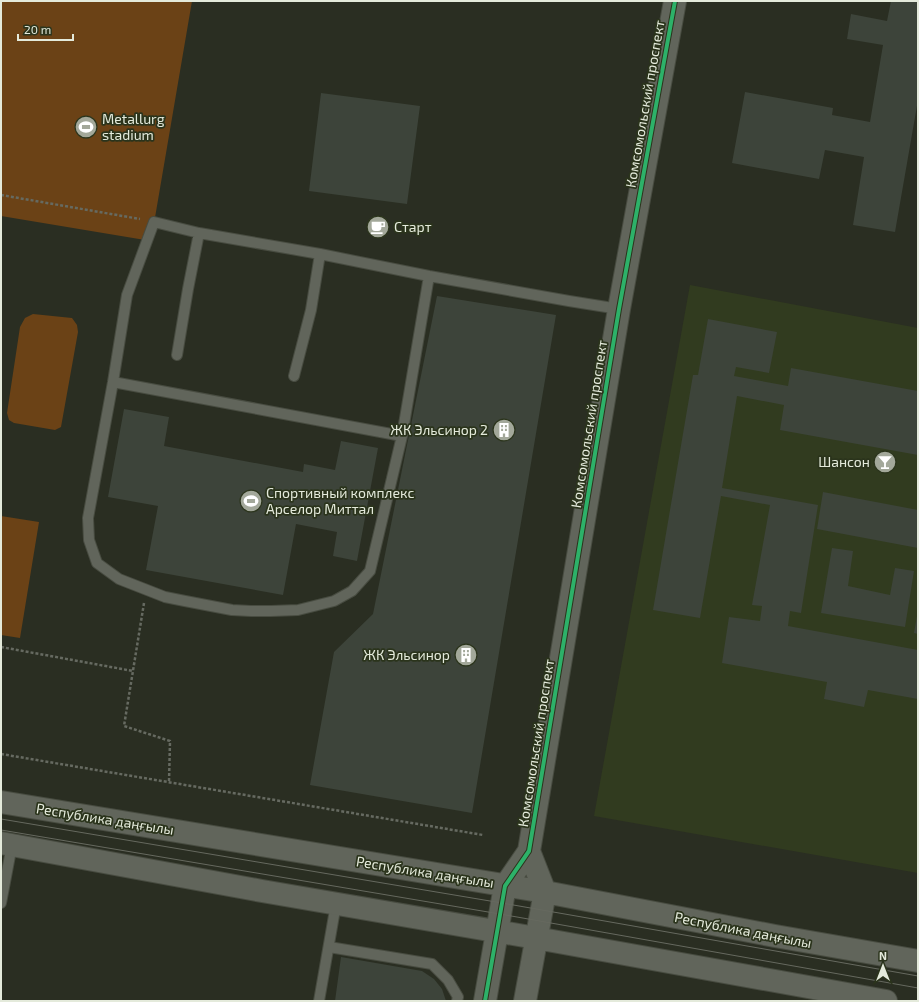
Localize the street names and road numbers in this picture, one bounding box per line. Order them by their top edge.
street label: Комсомольский проспект [621,19,668,189]
street label: Комсомольский проспект [567,339,610,509]
street label: Комсомольский проспект [514,658,557,828]
street label: Республика даңғылы [35,799,175,838]
street label: Республика даңғылы [355,852,495,891]
street label: Республика даңғылы [673,908,813,951]

